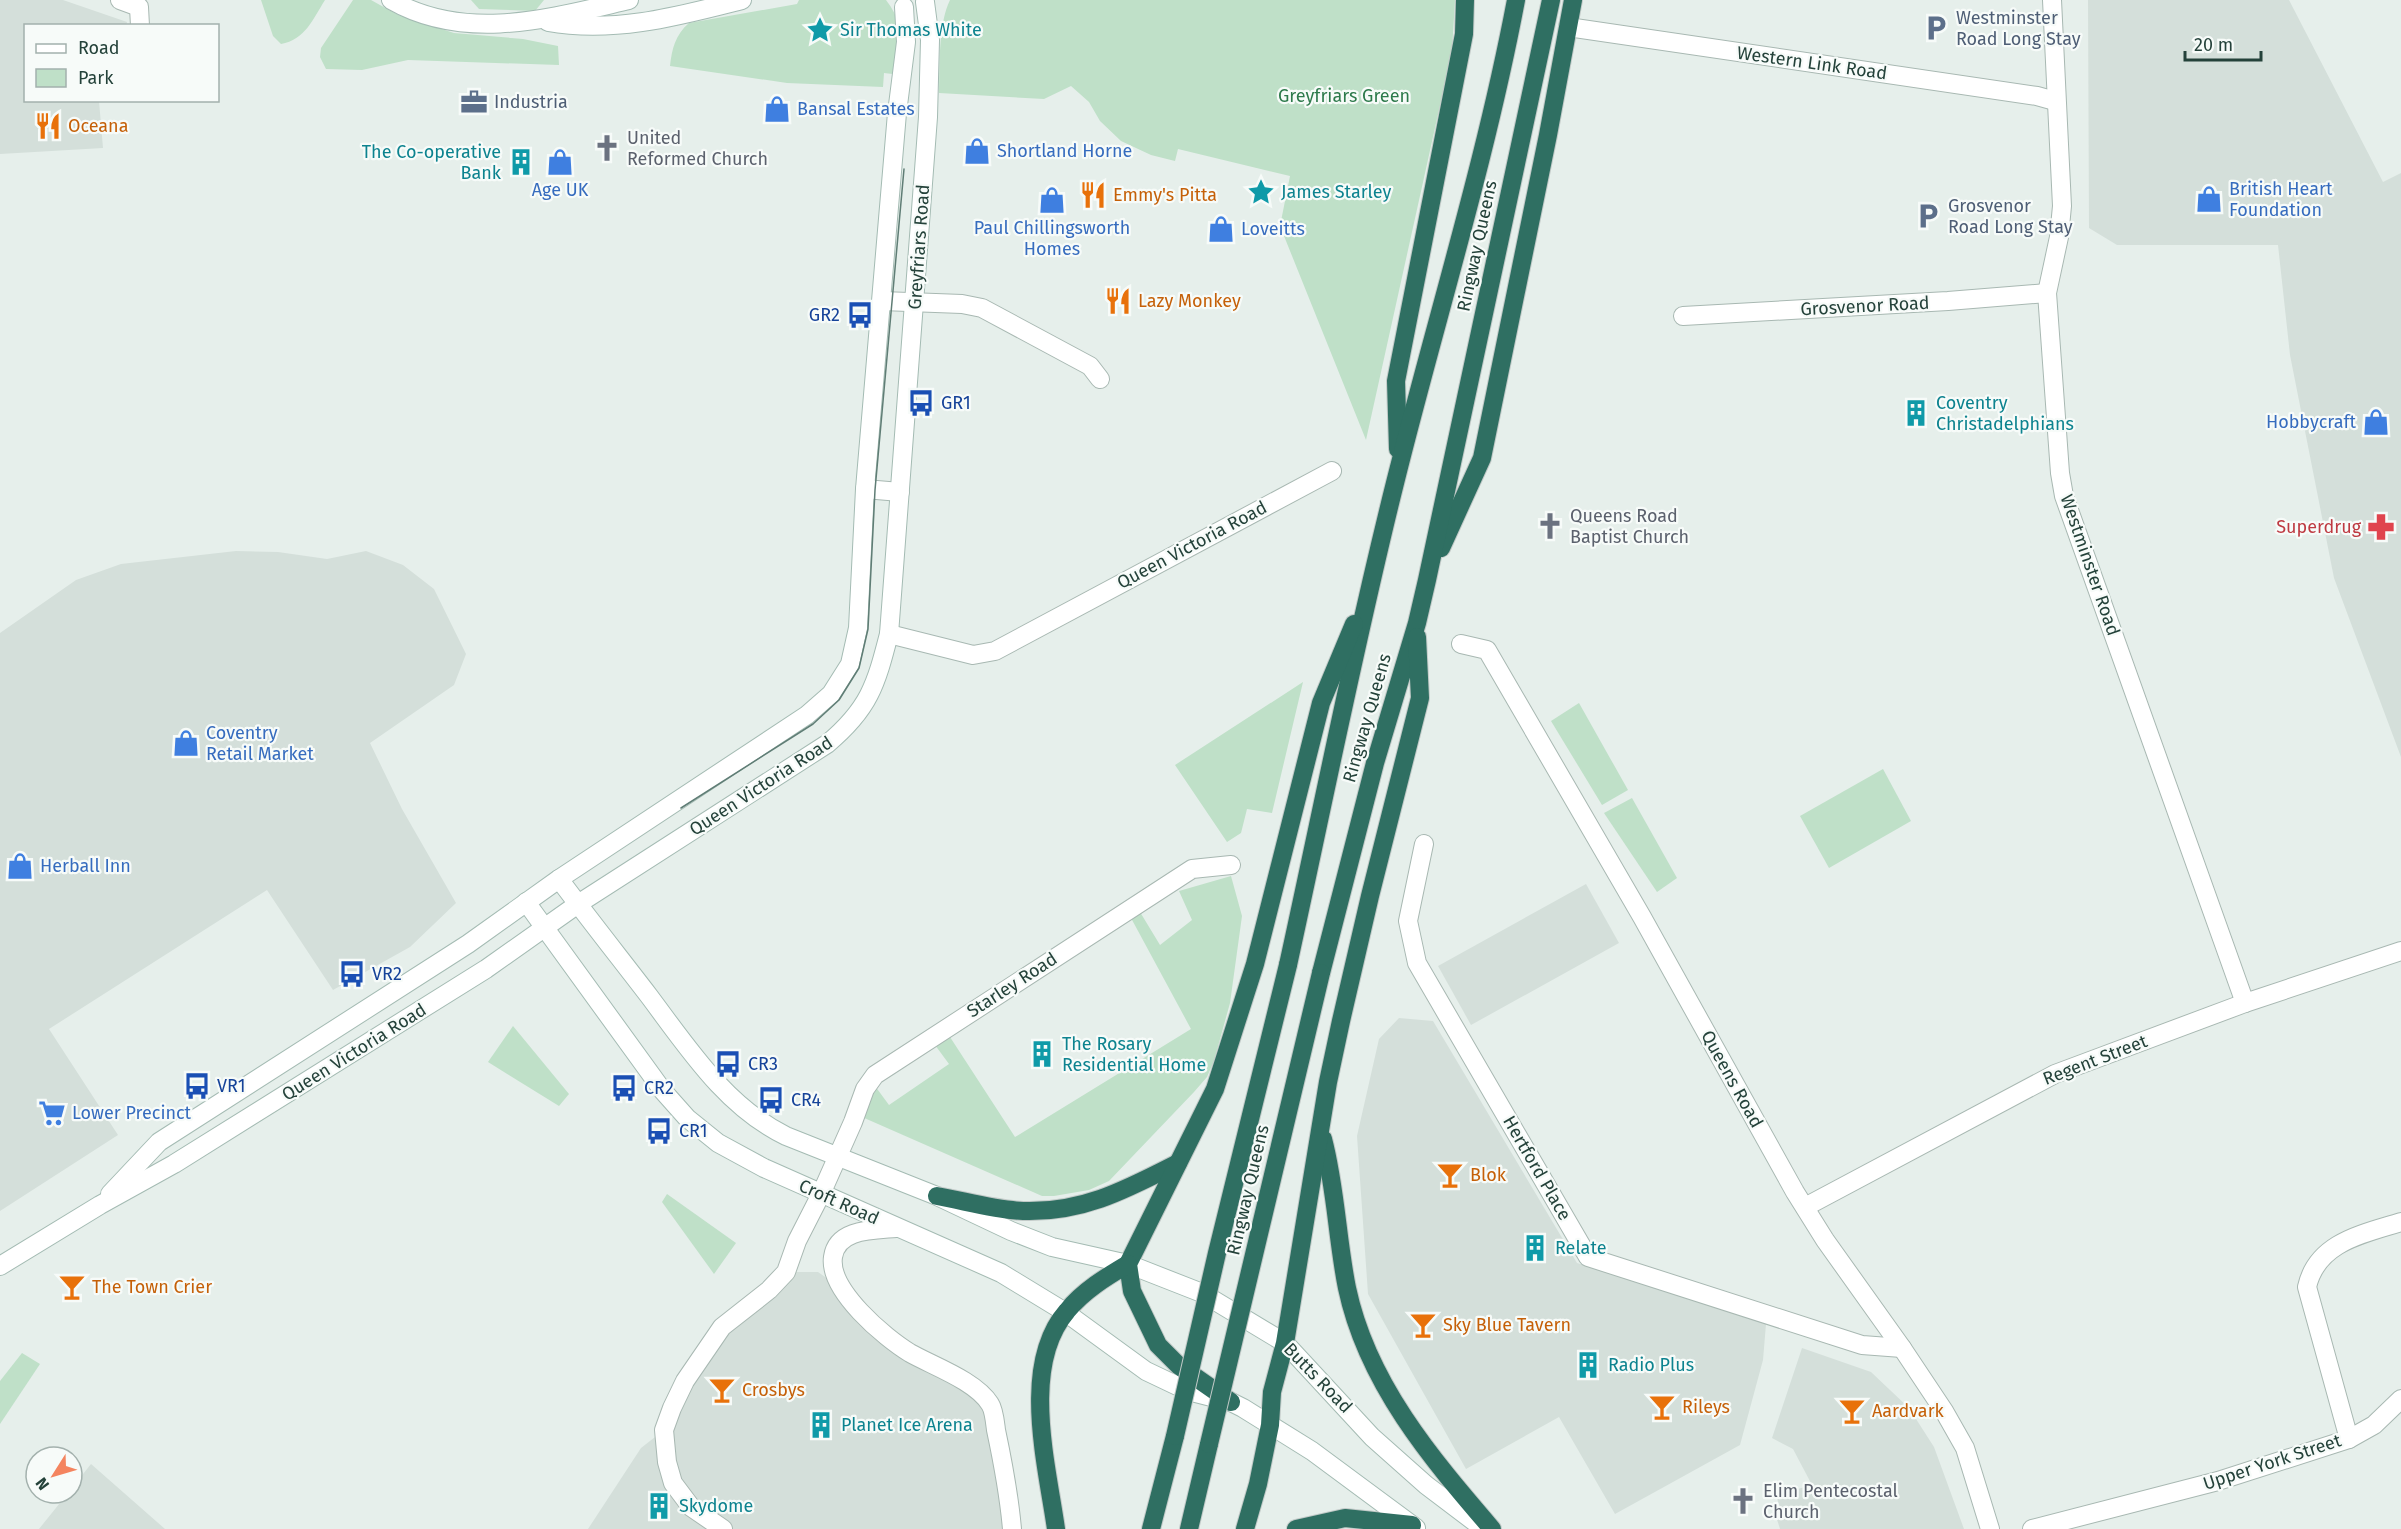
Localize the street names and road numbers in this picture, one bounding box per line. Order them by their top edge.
street label: Western Link Road [1736,42,1888,84]
street label: Ringway Queens [1452,179,1502,313]
street label: Greyfriars Road [904,184,934,310]
street label: Grosvenor Road [1800,292,1930,320]
street label: Westminster Road [2055,491,2125,639]
street label: Queen Victoria Road [1113,496,1271,594]
street label: Ringway Queens [1338,651,1396,785]
street label: Queen Victoria Road [685,731,837,841]
street label: Starley Road [963,948,1061,1022]
street label: Queen Victoria Road [278,999,430,1105]
street label: Queens Road [1696,1027,1768,1131]
street label: Regent Street [2040,1030,2151,1090]
street label: Hertford Place [1498,1112,1576,1224]
street label: Ringway Queens [1222,1123,1274,1257]
street label: Croft Road [795,1175,883,1229]
street label: Butts Road [1279,1338,1357,1418]
street label: Upper York Street [2200,1429,2344,1495]

